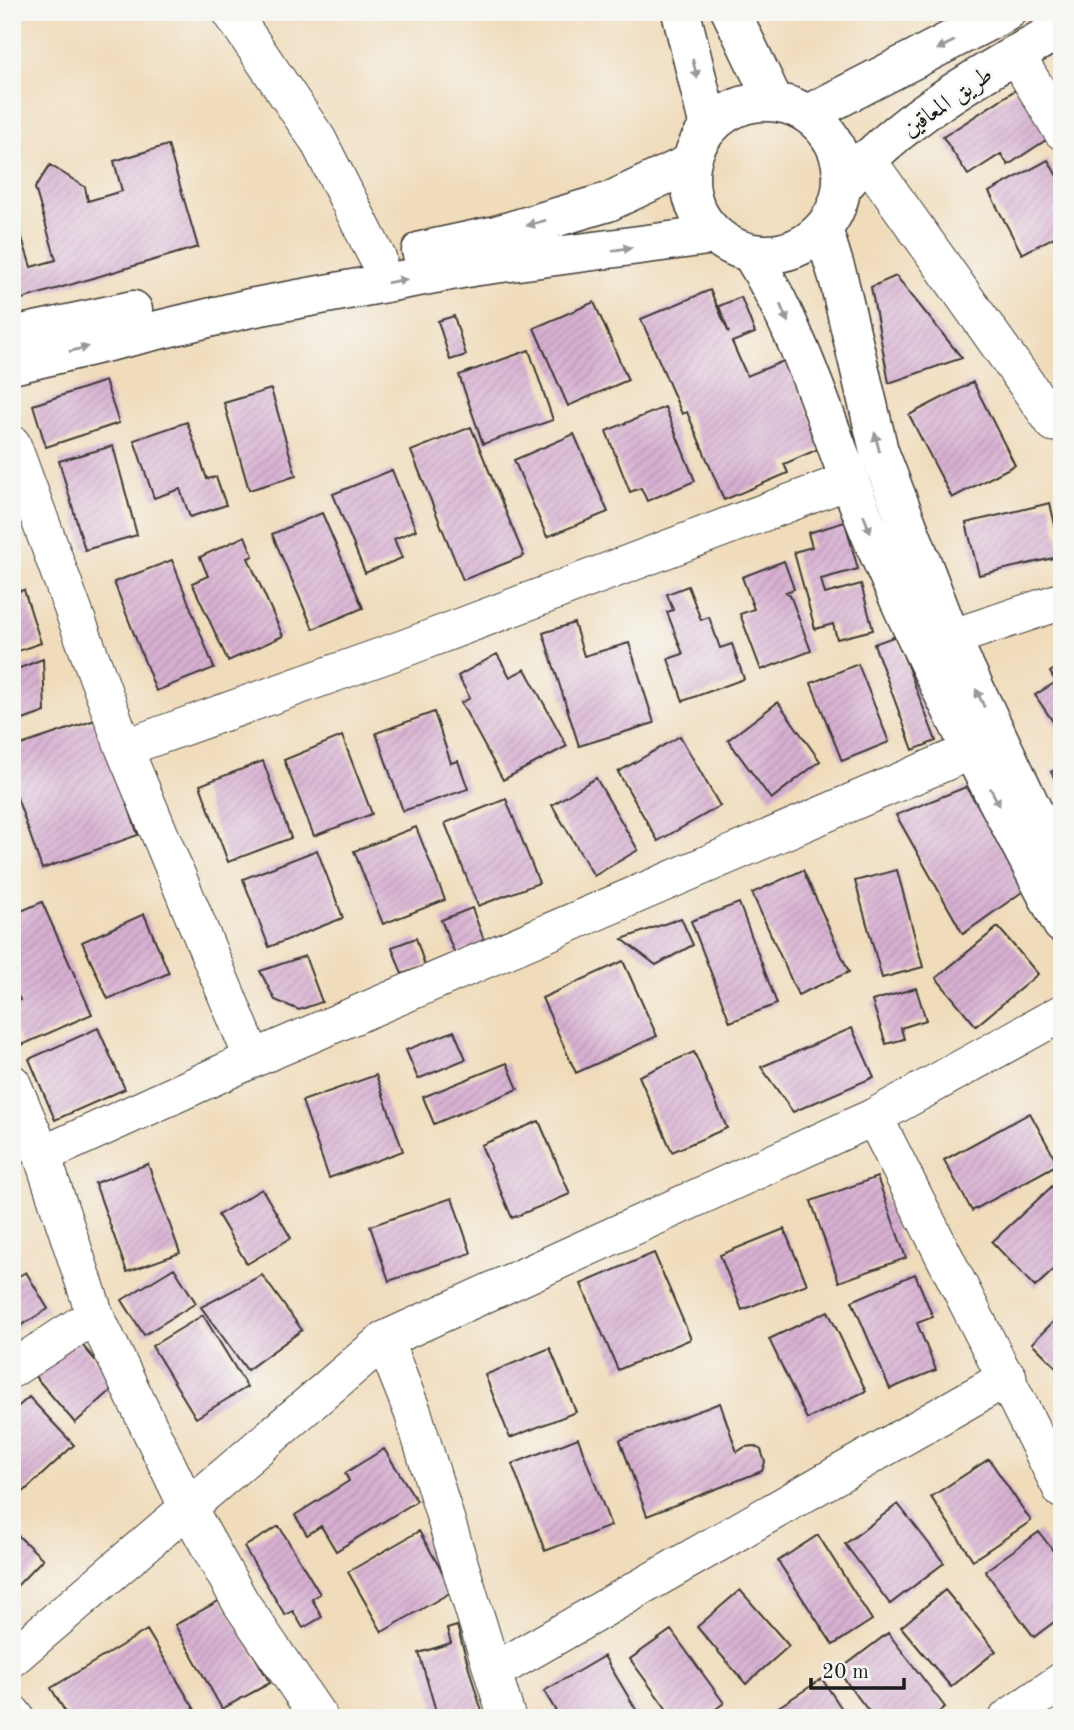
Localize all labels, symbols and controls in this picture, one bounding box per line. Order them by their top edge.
one-way arrow [936,39,956,51]
one-way arrow [690,58,701,80]
street label: طريق المعاقين [899,63,998,143]
one-way arrow [526,219,547,229]
one-way arrow [611,243,633,254]
one-way arrow [386,275,408,286]
one-way arrow [779,302,790,323]
one-way arrow [68,344,90,355]
one-way arrow [871,431,882,453]
one-way arrow [862,514,873,535]
one-way arrow [974,688,985,708]
one-way arrow [989,787,1001,806]
scale bar [811,1646,904,1690]
text: 20 m [822,1662,869,1683]

